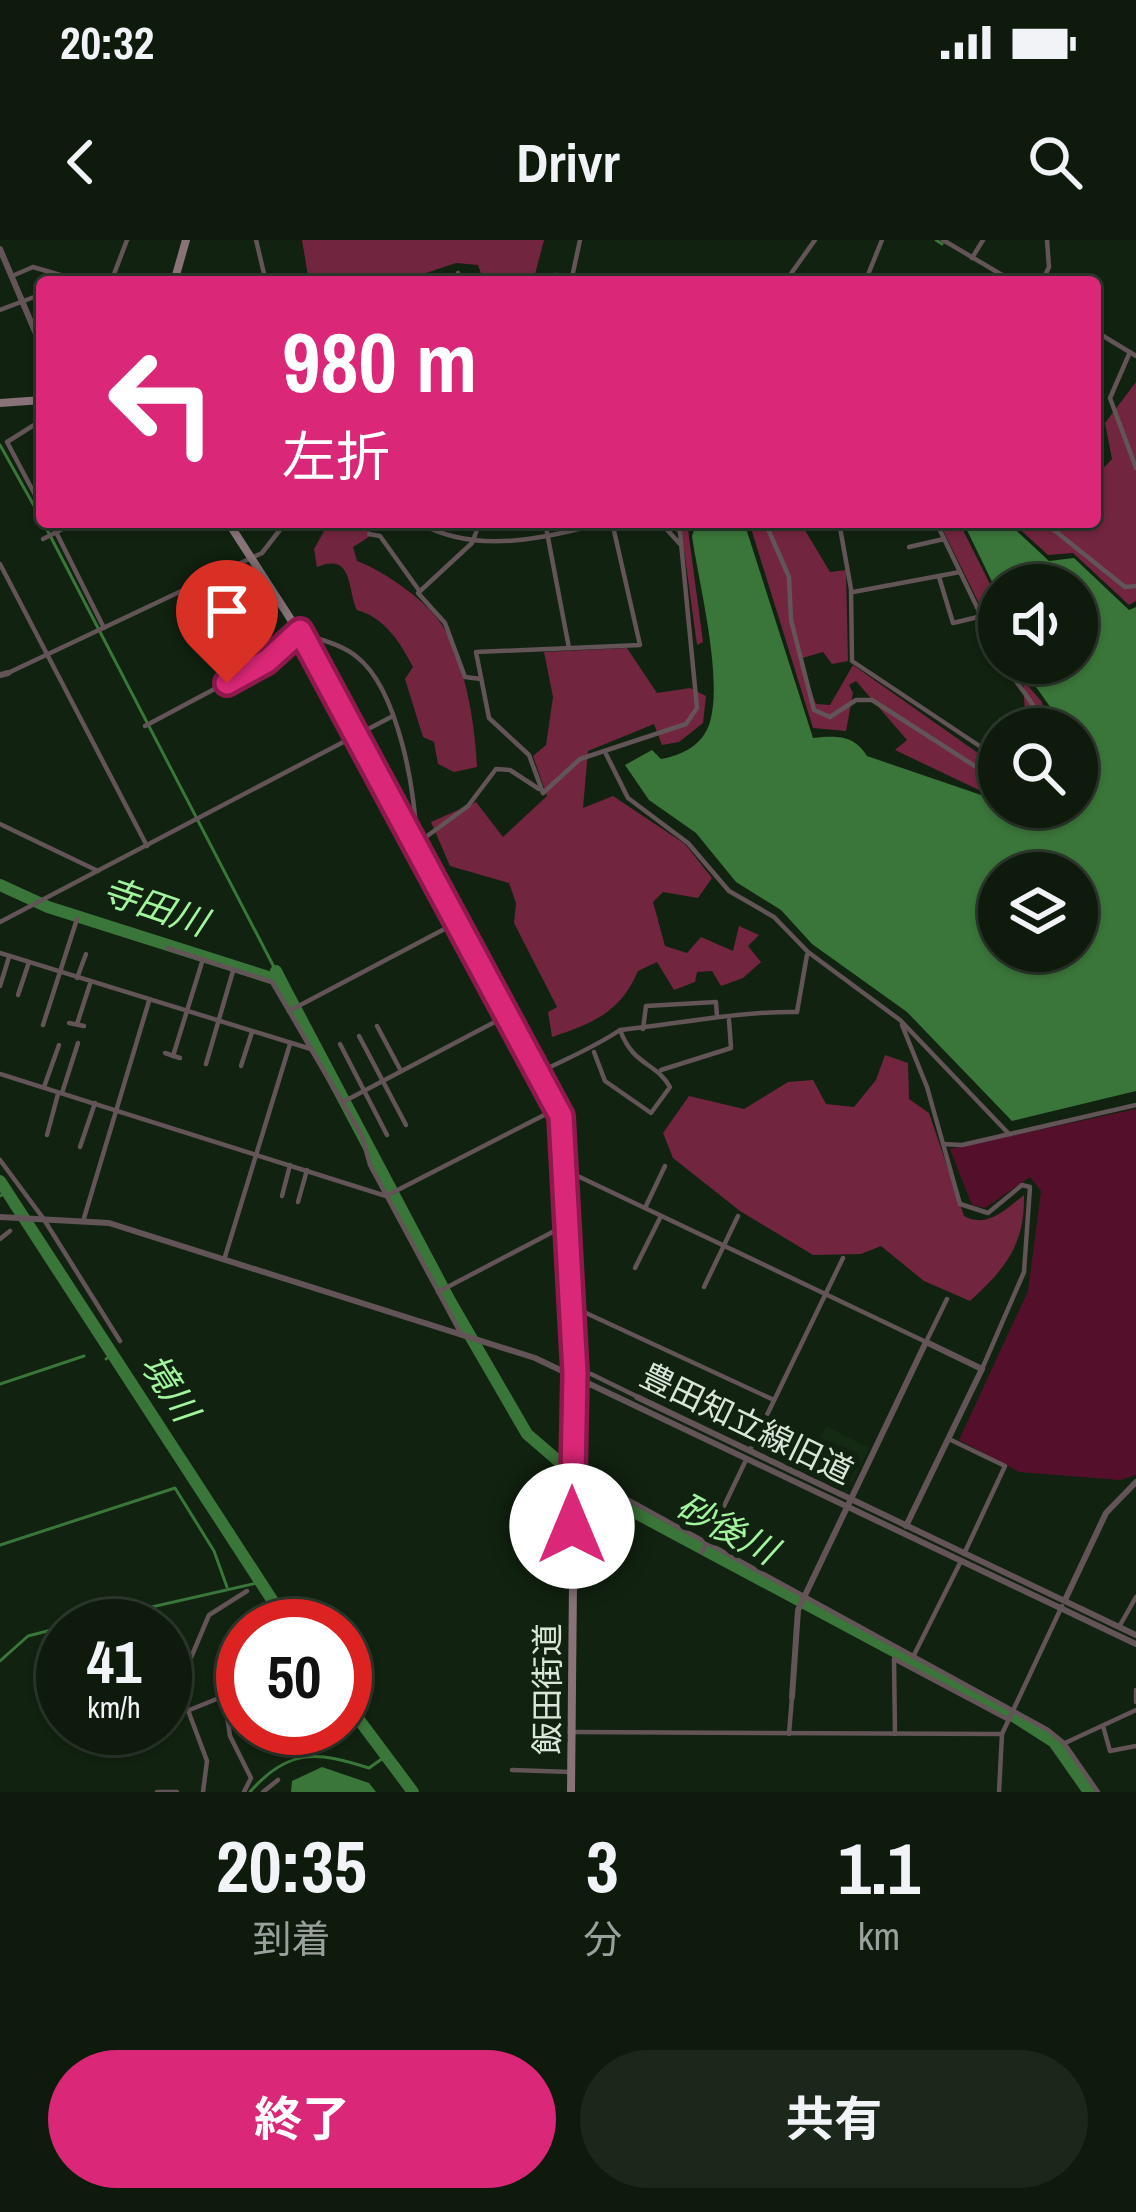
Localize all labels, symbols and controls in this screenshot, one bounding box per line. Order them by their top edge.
text: 20:32 [60,12,154,73]
text: Drivr [516,126,620,199]
icon: back [48,129,114,195]
icon: search [1022,129,1088,195]
text: 980 m [282,305,477,418]
icon: left [84,324,240,480]
text: 左折 [282,420,390,493]
pin [176,560,278,683]
map controls [978,564,1098,972]
button: sound [978,564,1098,684]
icon: arrive [194,578,260,644]
button: search [978,708,1098,828]
button: layers [978,852,1098,972]
water label: 寺田川 [96,866,218,948]
water label: 境川 [130,1344,212,1434]
street label: 豊田知立線旧道 [634,1353,860,1493]
position arrow [509,1463,635,1589]
water label: 砂後川 [668,1481,789,1576]
speed limit sign: 50 [216,1599,372,1755]
text: 41 [87,1621,141,1702]
street label: 飯田街道 [525,1623,569,1755]
text: km/h [87,1687,141,1727]
text: 20:35 [216,1817,367,1914]
text: 3 [586,1817,619,1914]
text: 1.1 [838,1819,920,1916]
text: km [858,1910,900,1962]
text: 到着 [252,1913,330,1965]
text: 分 [583,1913,622,1965]
button: 終了 [48,2050,556,2188]
button: 共有 [580,2050,1088,2188]

